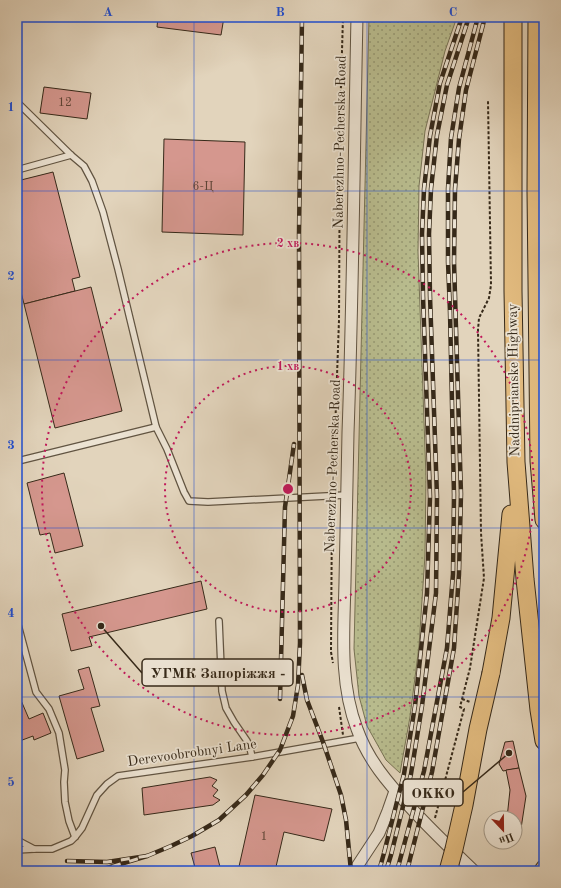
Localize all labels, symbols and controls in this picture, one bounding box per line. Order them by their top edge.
text: A [103,6,113,19]
text: B [275,6,285,19]
text: C [449,6,457,19]
street label: Naberezhno-Pecherska Road [331,55,349,229]
house number: 12 [58,97,72,109]
text: 1 [7,101,15,114]
house number: 6-Ц [192,181,214,193]
text: 2 хв [277,238,299,250]
text: 2 [7,270,15,283]
street label: Naddniprianske Highway [506,303,522,457]
text: 1 хв [277,361,299,373]
street label: Naberezhno-Pecherska Road [323,379,343,553]
text: 3 [7,439,15,452]
centre of rings [281,482,295,496]
text: 4 [7,607,15,620]
callout: УГМК Запоріжжя - [142,659,293,686]
text: УГМК Запоріжжя - [150,667,286,682]
street label: Derevoobrobnyi Lane [127,737,257,769]
text: 5 [7,776,15,789]
callout: OKKO [403,779,463,806]
text: OKKO [411,787,455,802]
north arrow [483,810,523,850]
text: Пн [497,830,515,846]
house number: 1 [261,831,267,843]

